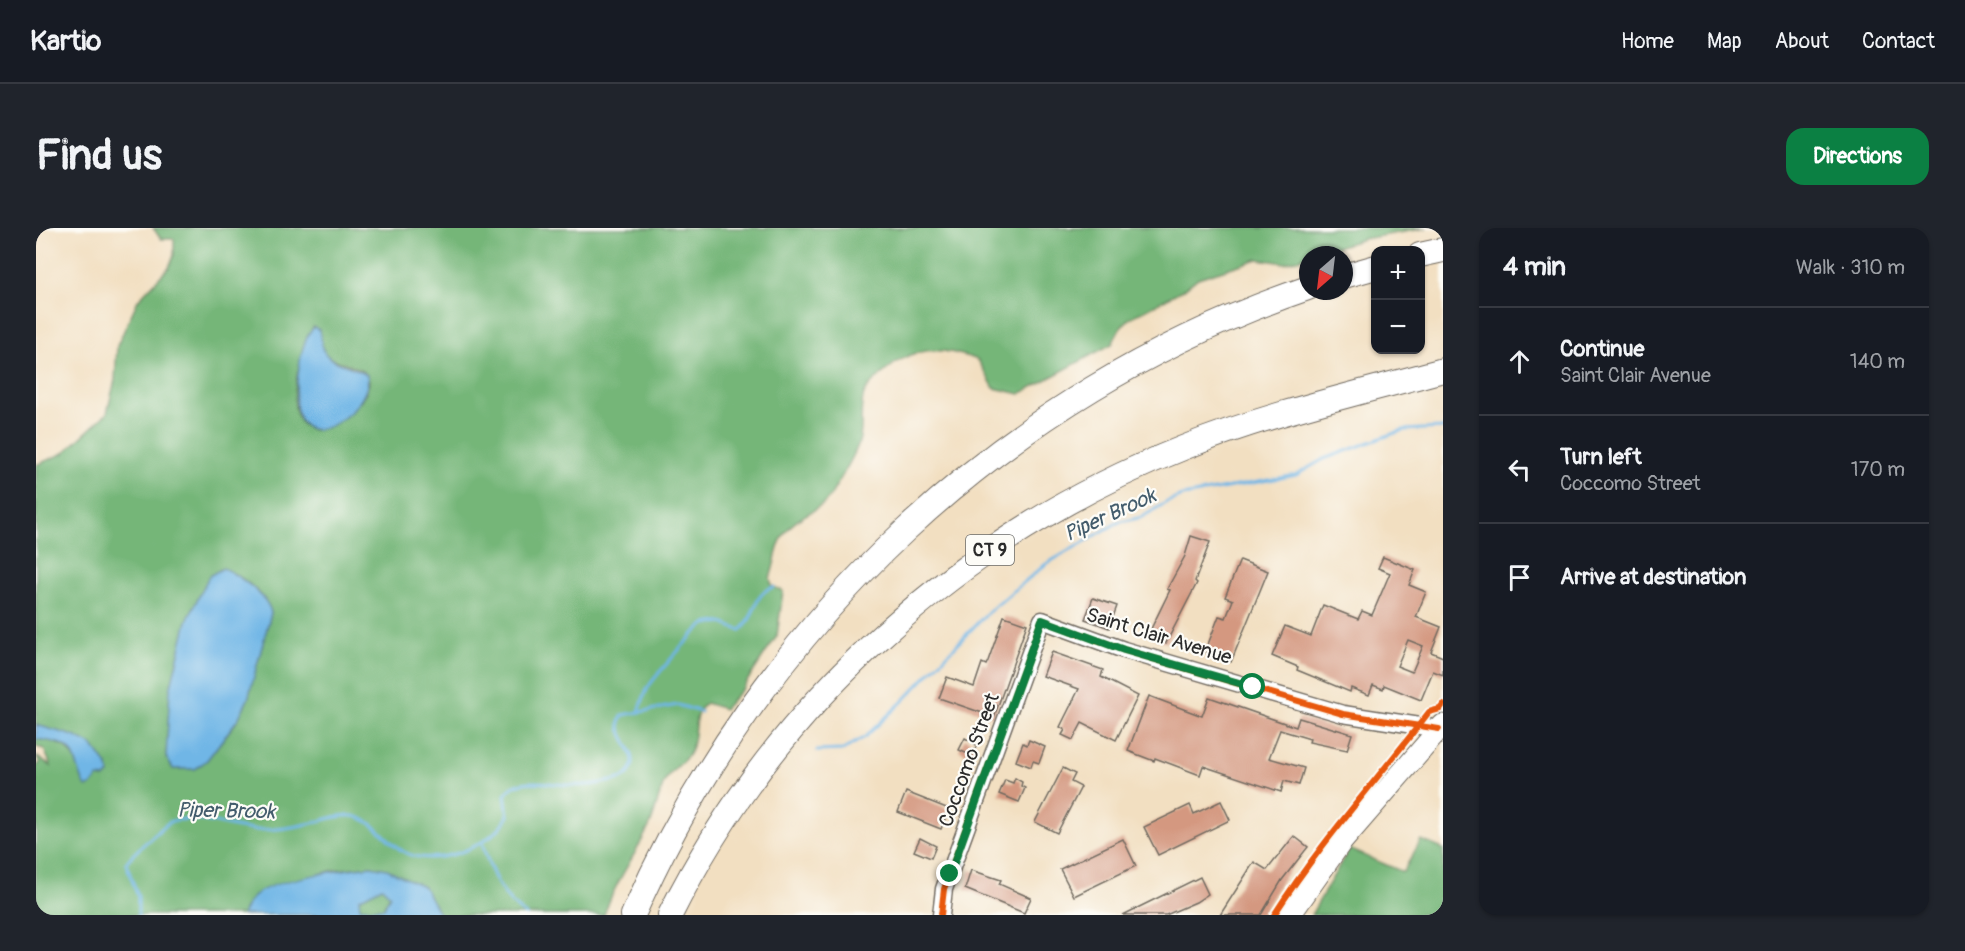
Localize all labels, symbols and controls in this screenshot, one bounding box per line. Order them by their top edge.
text: Kartio [30,24,101,59]
text: Home [1621,28,1674,55]
text: Map [1707,28,1742,55]
text: About [1775,28,1829,55]
text: Contact [1862,28,1935,55]
button: Directions [1786,128,1929,185]
text: Find us [36,130,162,182]
north arrow [1299,246,1353,300]
map controls [1371,246,1425,354]
button: + [1371,246,1425,300]
text: 4 min [1503,251,1566,283]
text: Walk · 310 m [1796,255,1905,280]
button: − [1371,300,1425,354]
text: Continue [1560,335,1644,363]
icon: ahead [1503,345,1536,378]
text: 140 m [1850,349,1905,374]
text: Saint Clair Avenue [1560,363,1711,388]
text: Turn left [1560,443,1642,471]
icon: left [1503,453,1536,486]
text: 170 m [1851,457,1905,482]
text: Coccomo Street [1560,471,1701,496]
water label: Piper Brook [1060,481,1162,548]
road number: CT 9 [966,535,1014,565]
icon: arrive [1503,561,1536,594]
text: Arrive at destination [1560,563,1746,591]
street label: Saint Clair Avenue [1083,602,1235,670]
route start [1239,673,1265,699]
street label: Coccomo Street [933,689,1005,830]
water label: Piper Brook [177,797,277,825]
route end [936,860,962,886]

